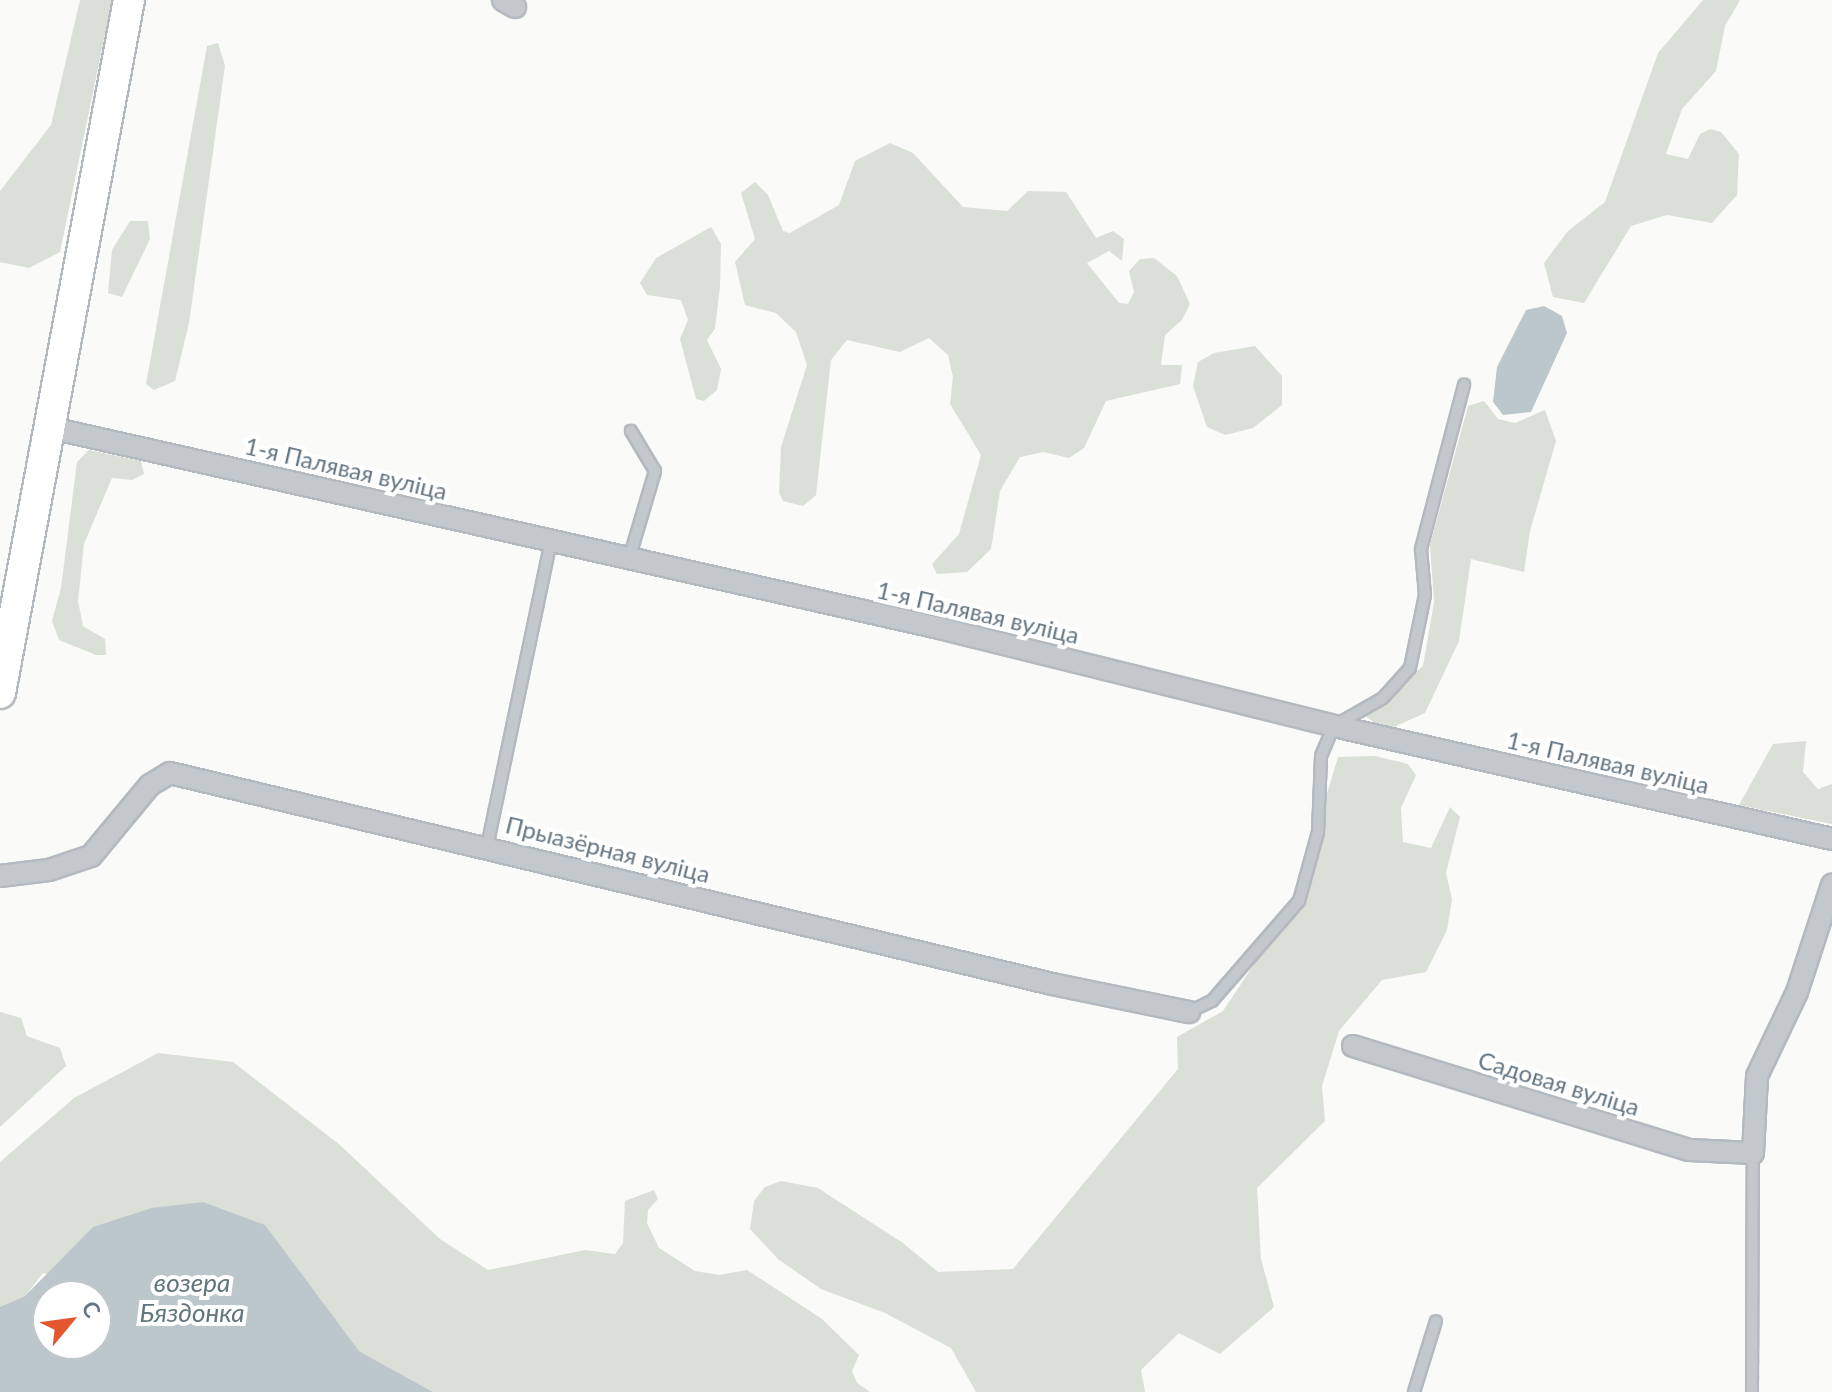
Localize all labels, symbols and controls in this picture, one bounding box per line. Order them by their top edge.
street label: 1-я Палявая вуліца [242,431,450,505]
street label: 1-я Палявая вуліца [874,575,1082,649]
street label: 1-я Палявая вуліца [1504,725,1712,799]
street label: Прыазёрная вуліца [503,810,713,888]
street label: Садовая вуліца [1475,1045,1643,1121]
water label: возера Бяздонка [139,1267,245,1328]
north arrow [32,1280,112,1360]
text: С [76,1296,107,1322]

